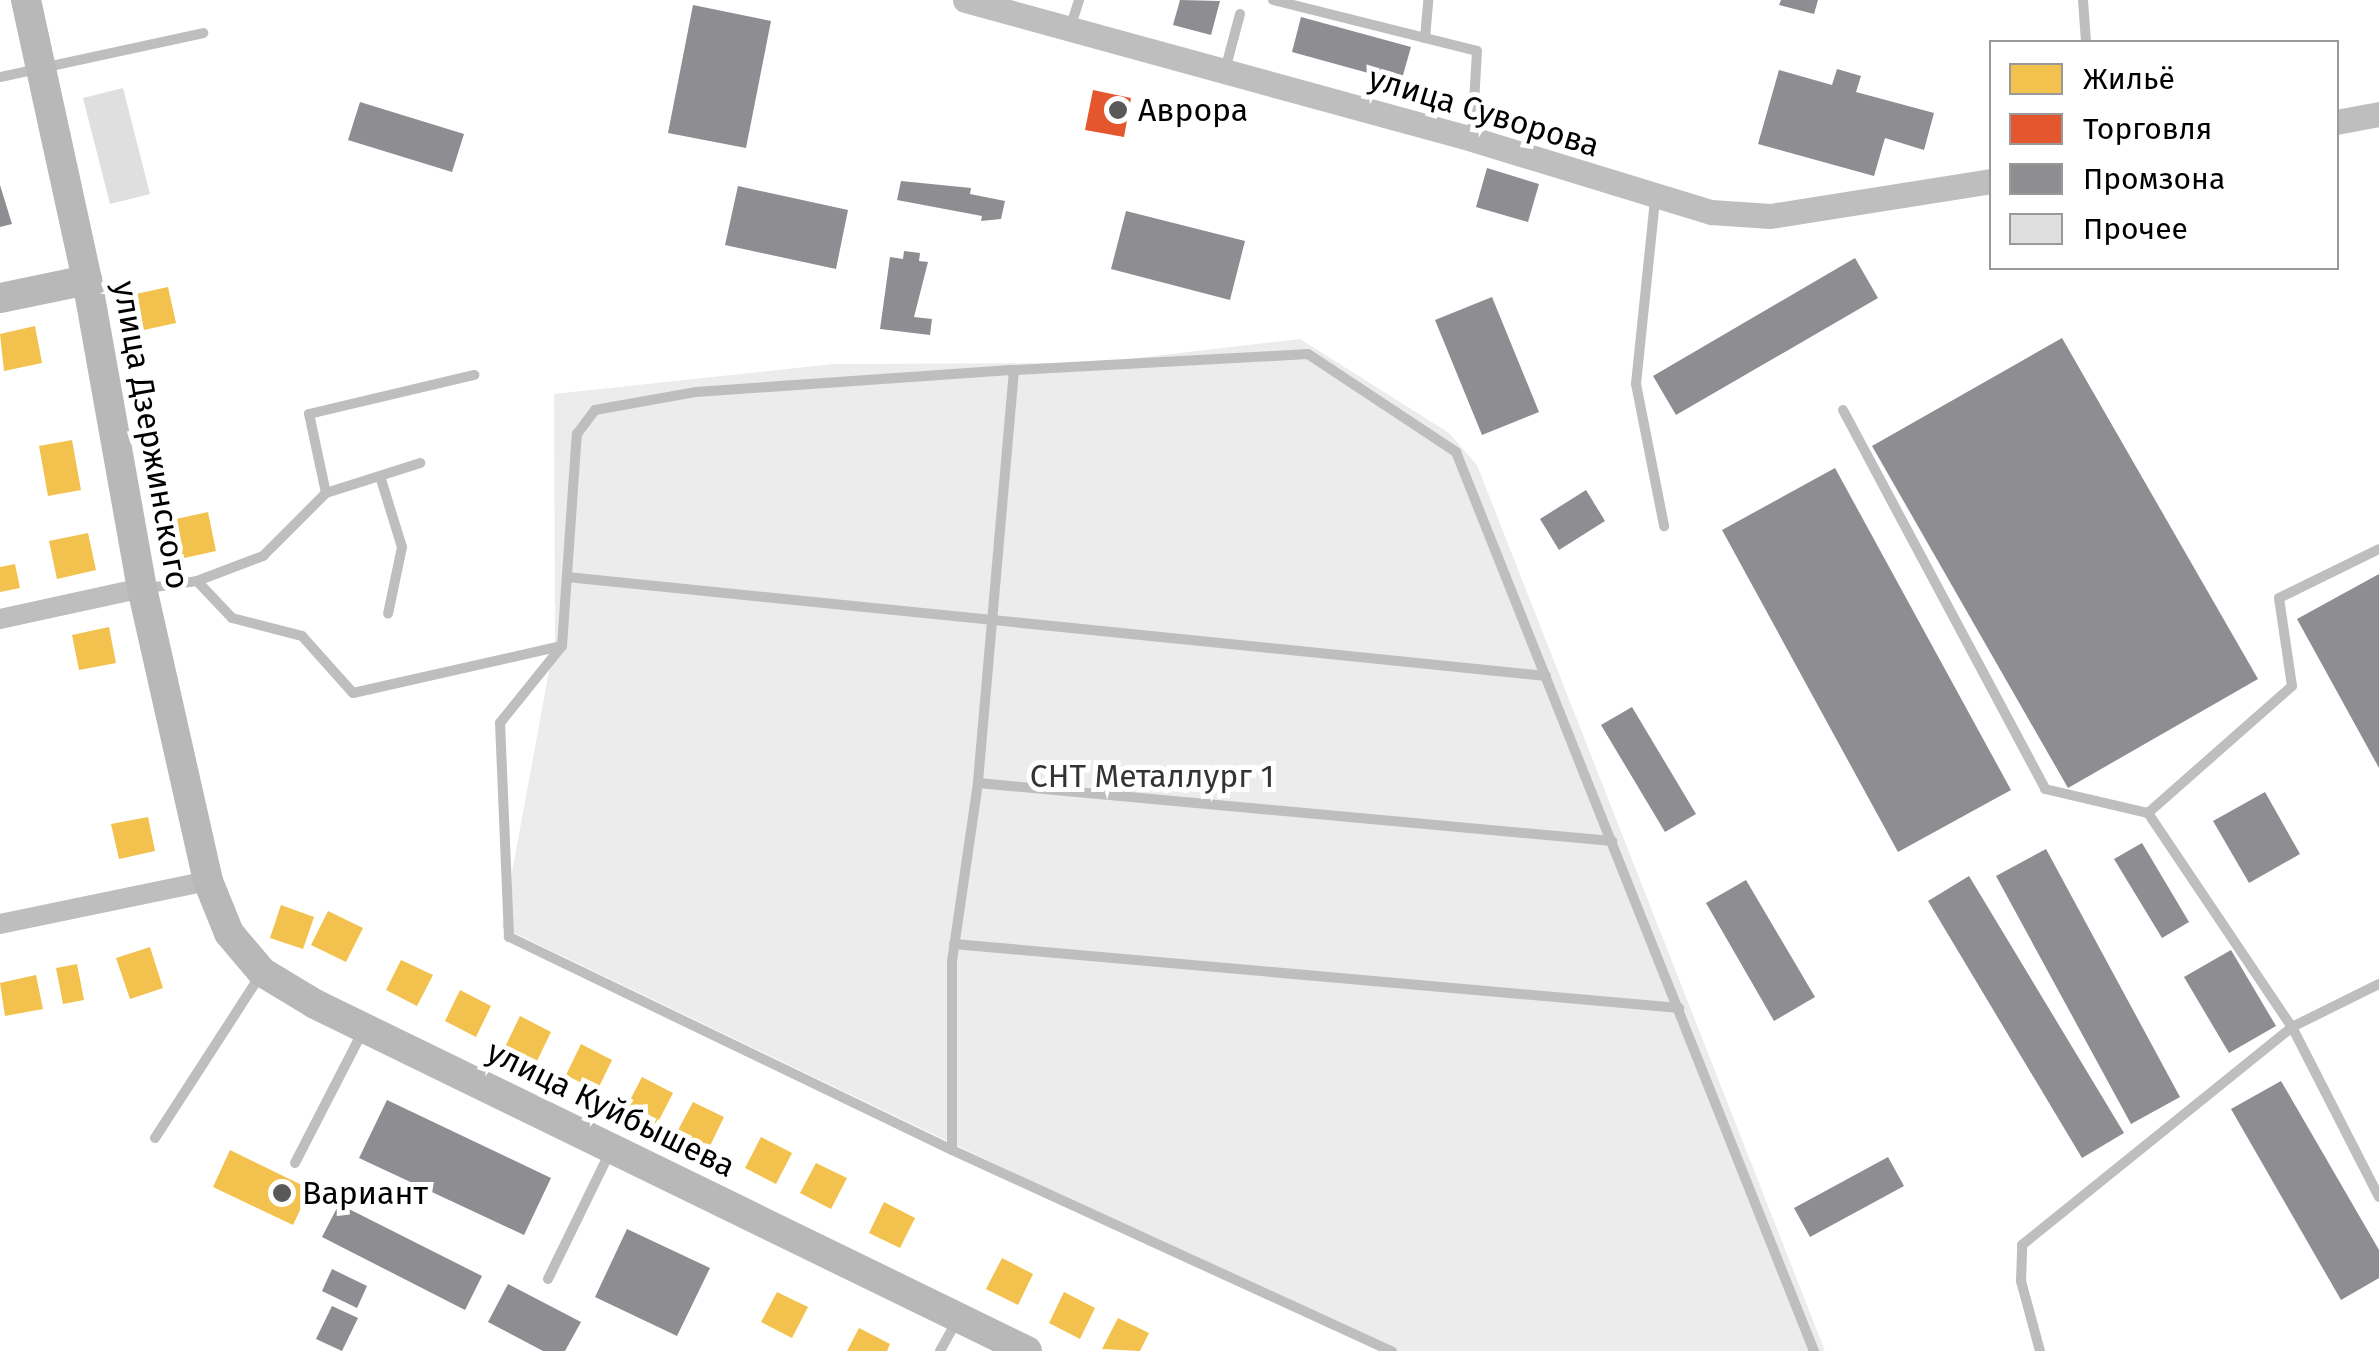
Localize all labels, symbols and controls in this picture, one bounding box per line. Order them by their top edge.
legend [1989,40,2339,270]
street label: улица Суворова [1364,59,1604,165]
text: Жильё [2083,61,2175,97]
place label: Аврора [1138,91,1248,129]
marker: Аврора [1107,99,1129,121]
text: Торговля [2083,111,2212,147]
text: Промзона [2083,161,2225,197]
text: Прочее [2083,211,2188,247]
street label: улица Дзержинского [105,278,197,592]
park label: СНТ Металлург 1 [1030,757,1274,795]
street label: улица Куйбышева [481,1032,741,1186]
place label: Вариант [302,1174,428,1212]
marker: Вариант [271,1182,293,1204]

